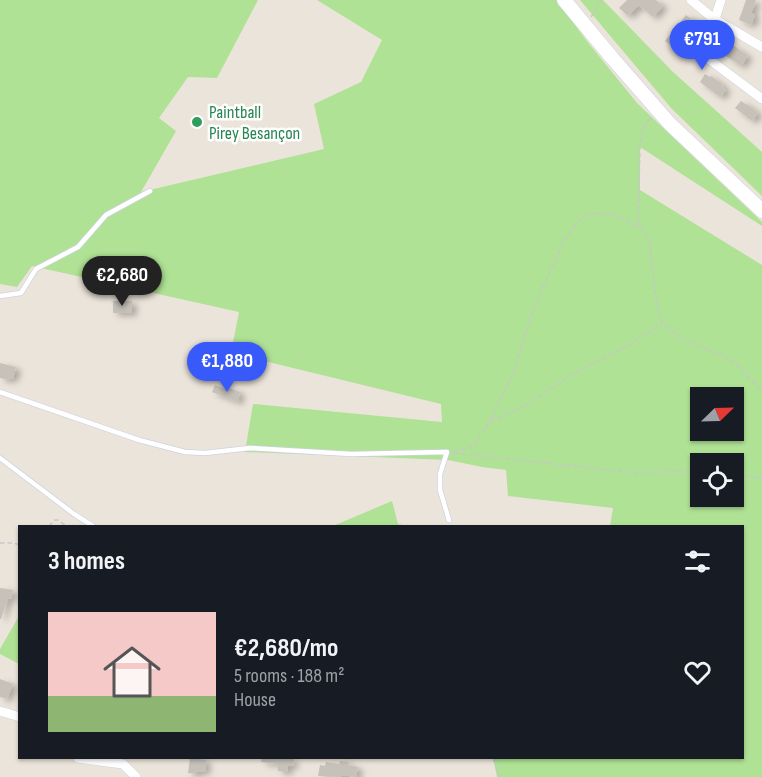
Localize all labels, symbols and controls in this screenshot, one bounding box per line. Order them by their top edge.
pin: €791 [666,20,738,71]
text: €791 [684,27,720,51]
place label: Paintball Pirey Besançon [209,102,300,144]
marker: Paintball Pirey Besançon [190,115,204,129]
pin: €2,680 [73,256,171,307]
text: €2,680 [96,263,148,287]
pin: €1,880 [178,342,276,393]
text: €1,880 [201,349,253,373]
north arrow [690,387,744,441]
map controls [690,387,744,507]
button: locate [690,453,744,507]
icon: filters [681,545,714,578]
text: 3 homes [48,546,125,577]
text: €2,680/mo [234,633,338,664]
icon: home [96,636,168,708]
icon: heart [681,656,714,689]
text: 5 rooms · 188 m² [234,664,344,688]
text: House [234,688,276,712]

